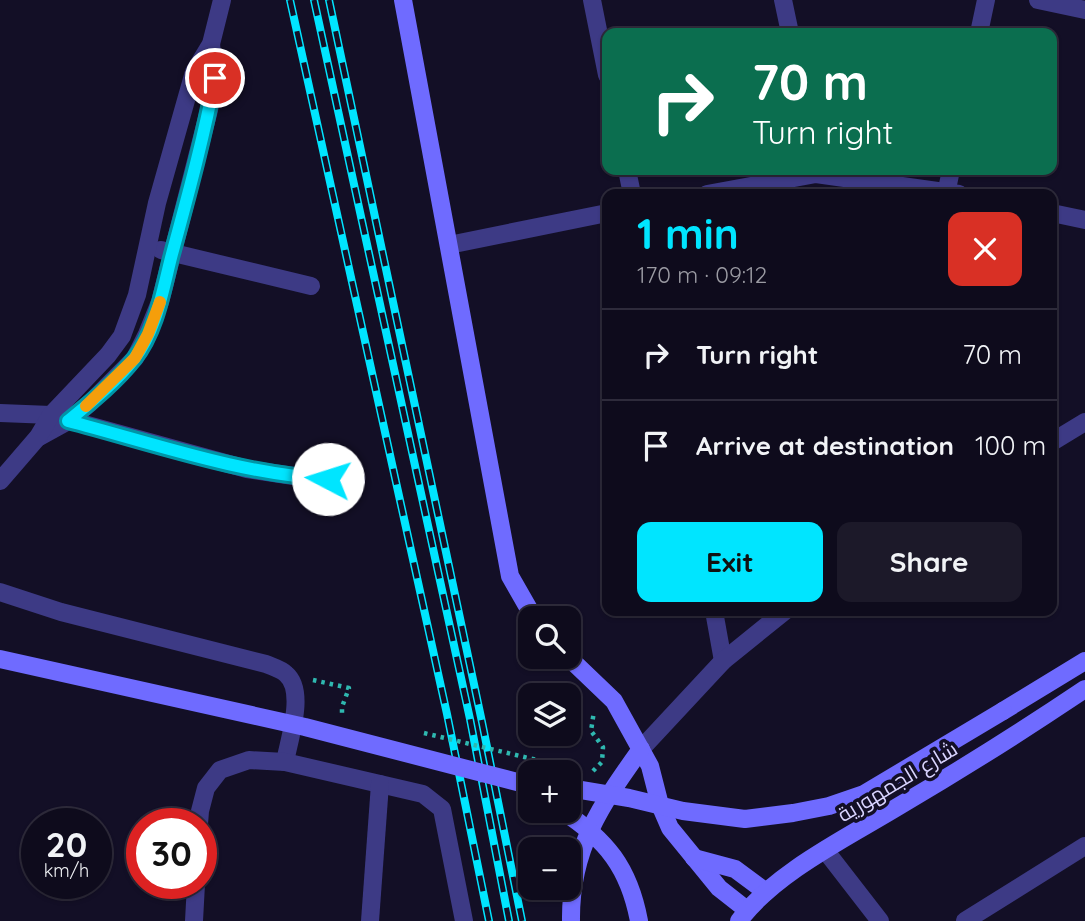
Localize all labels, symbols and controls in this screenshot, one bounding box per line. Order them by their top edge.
pin [185,48,245,108]
text: 70 m [752,51,868,112]
icon: right [637,56,728,147]
icon: arrive [196,59,234,97]
text: Turn right [752,112,893,152]
text: 1 min [637,207,739,260]
button: close [948,212,1022,286]
text: 170 m · 09:12 [637,260,767,289]
icon: right [637,336,675,374]
text: Turn right [696,338,818,371]
text: 70 m [962,338,1022,371]
icon: arrive [637,427,675,465]
text: Arrive at destination [696,429,954,462]
text: 100 m [975,429,1046,462]
position arrow [291,442,365,516]
button: Exit [637,522,823,602]
button: Share [837,522,1022,602]
map controls [518,606,581,900]
button: search [518,606,581,669]
button: layers [518,683,581,746]
street label: شارع الجمهورية [832,735,963,829]
button: + [518,760,581,823]
speed limit sign: 30 [126,808,217,899]
text: 20 [46,822,87,866]
button: − [518,837,581,900]
text: km/h [44,859,89,882]

